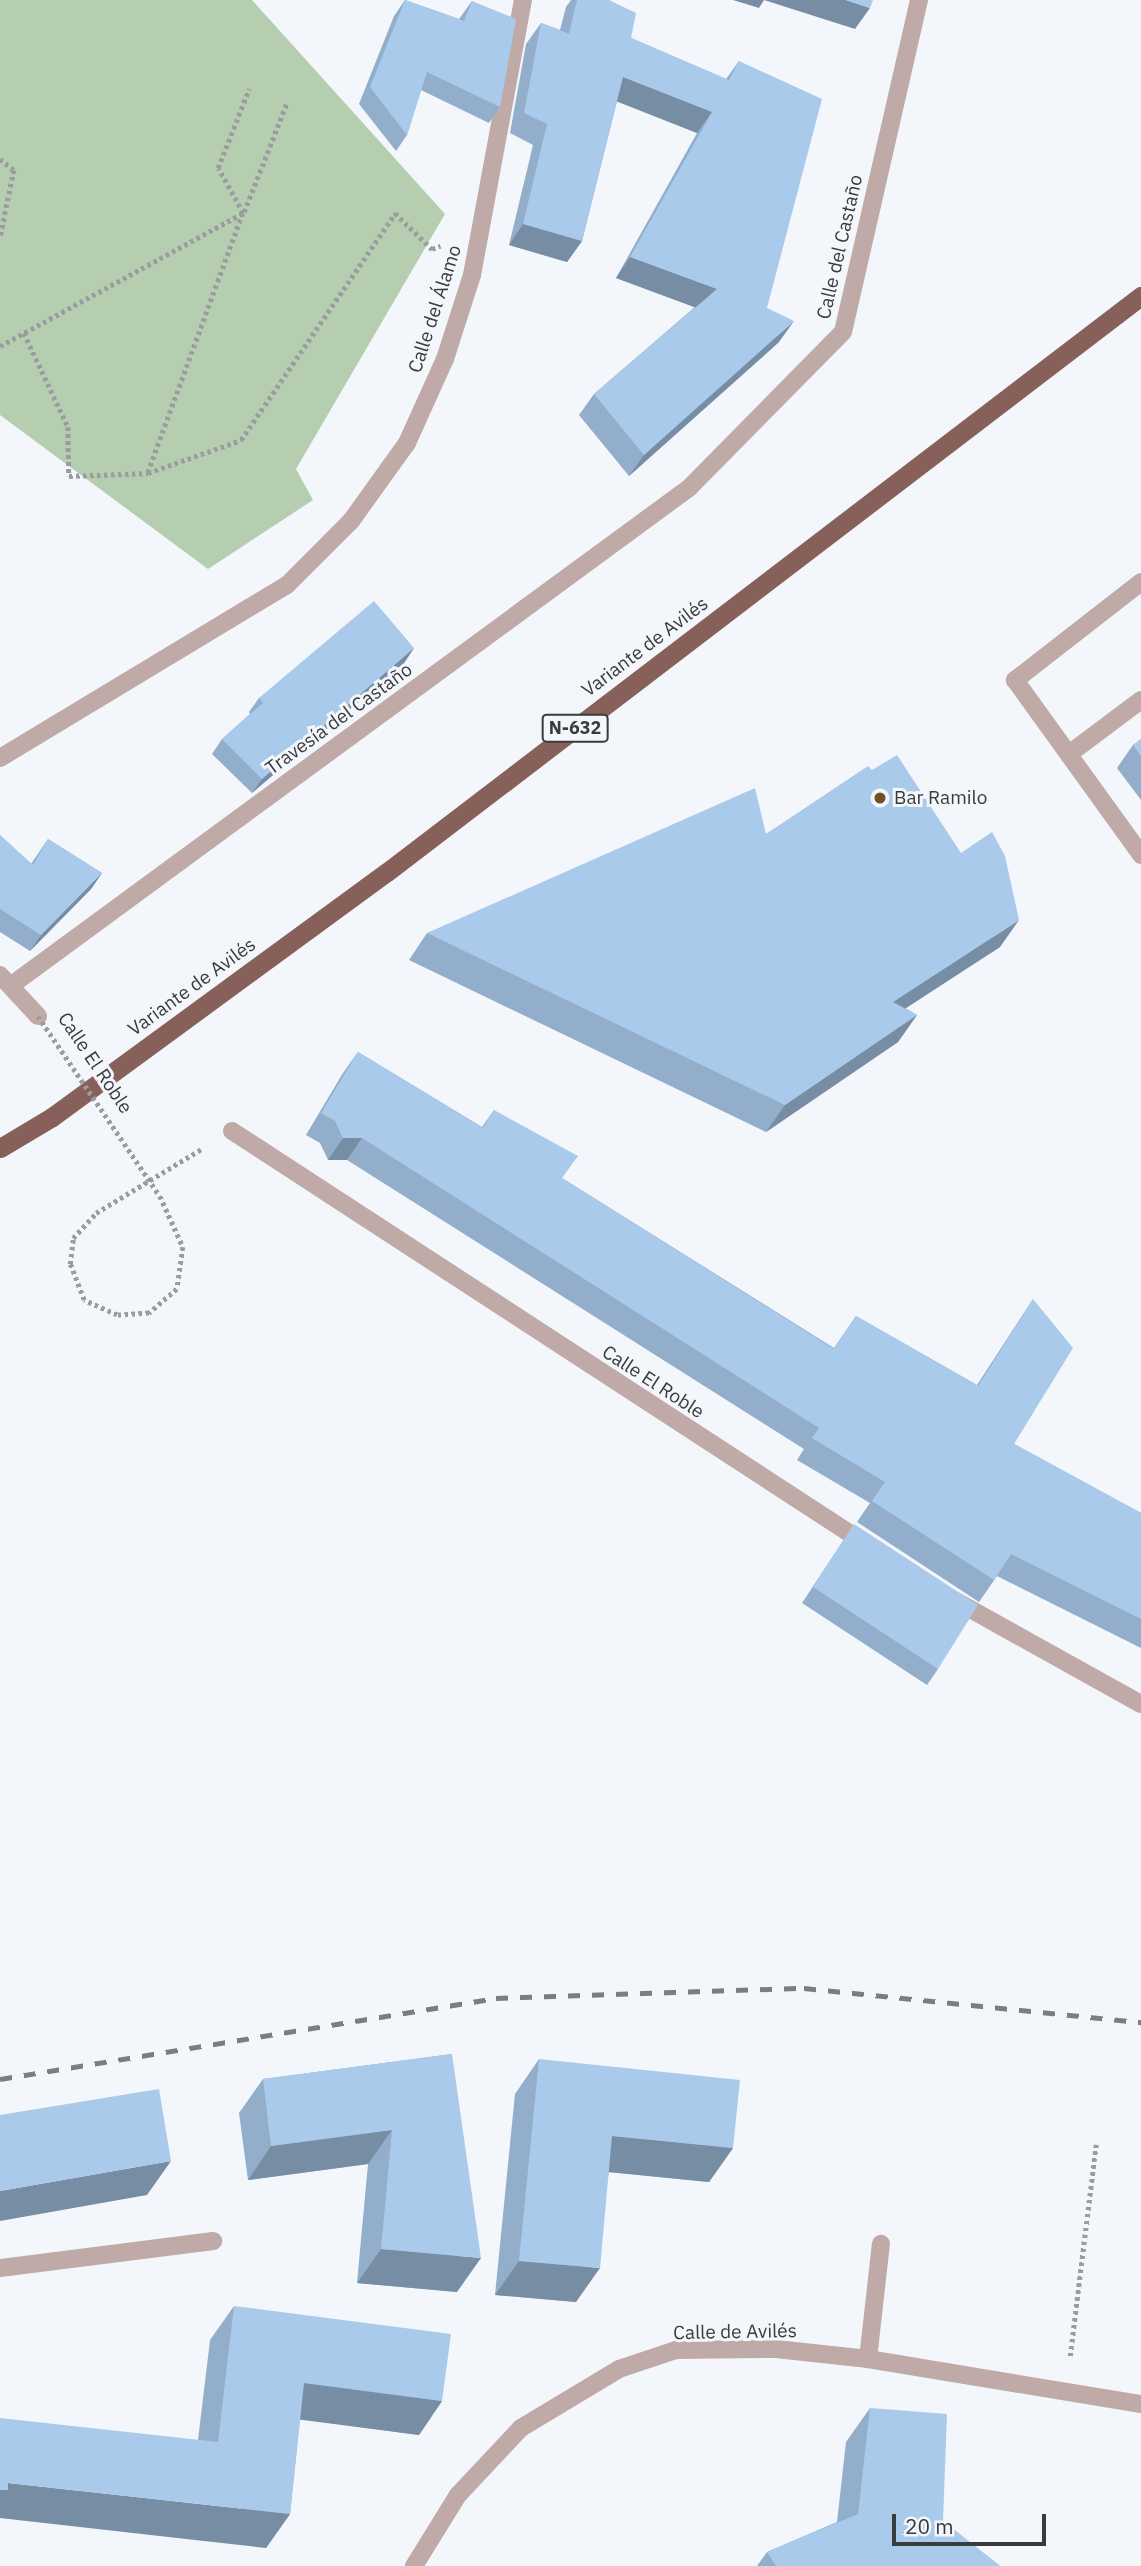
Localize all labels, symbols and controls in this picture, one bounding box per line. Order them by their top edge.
street label: Calle del Castaño [812,173,868,321]
street label: Calle del Álamo [404,242,466,376]
street label: Variante de Avilés [577,592,713,702]
street label: Travesía del Castaño [261,658,417,780]
road number: N-632 [540,714,610,742]
place label: Bar Ramilo [894,787,987,809]
marker: Bar Ramilo [872,790,888,806]
street label: Variante de Avilés [124,933,260,1041]
street label: Calle El Roble [53,1008,137,1118]
street label: Calle El Roble [598,1341,708,1423]
street label: Calle de Avilés [673,2320,797,2344]
scale bar [896,2500,1050,2544]
text: 20 m [905,2512,954,2540]

